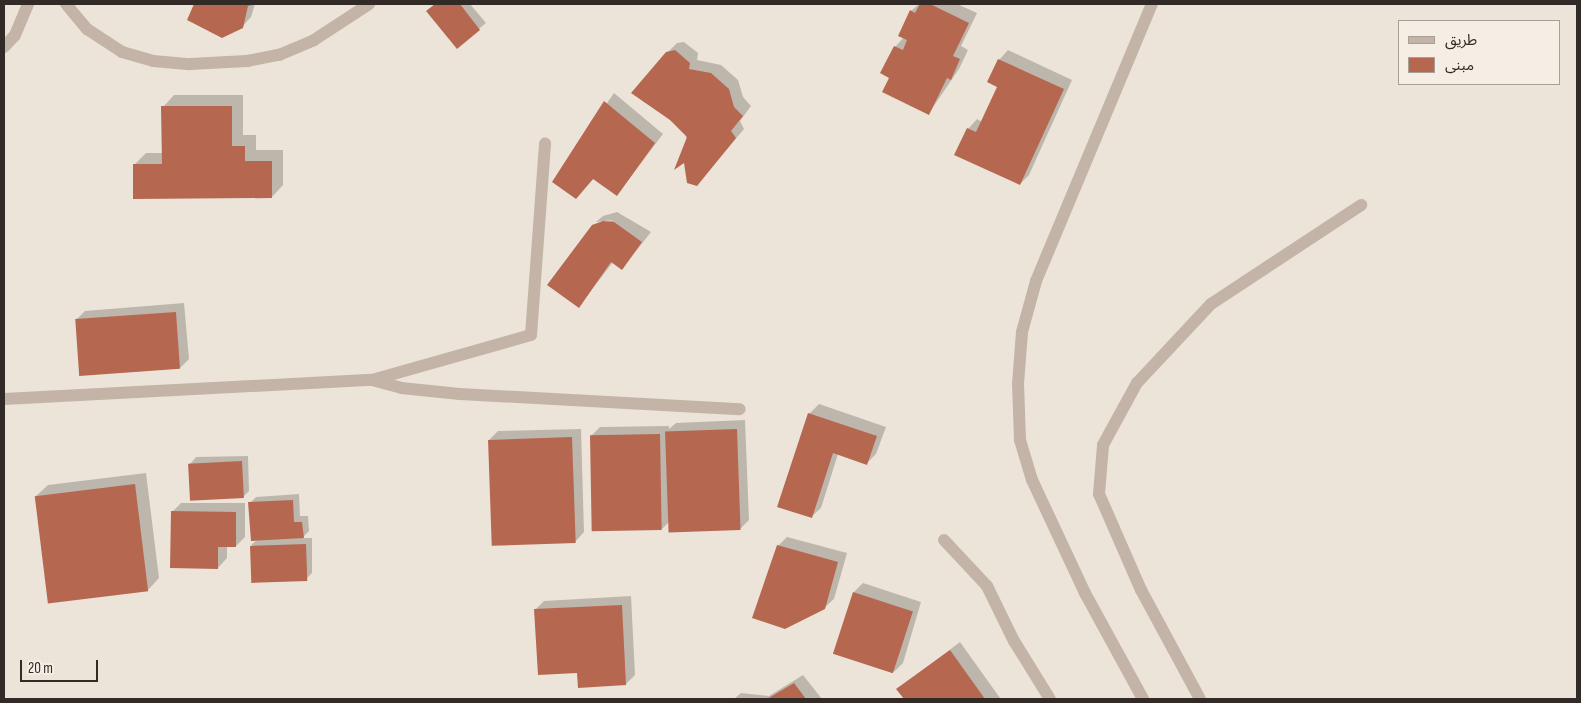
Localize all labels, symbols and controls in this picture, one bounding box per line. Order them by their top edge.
legend [1398,20,1561,85]
text: طريق [1445,31,1477,50]
text: مبنى [1445,56,1474,75]
scale bar [22,650,100,682]
text: 20 m [28,659,53,678]

